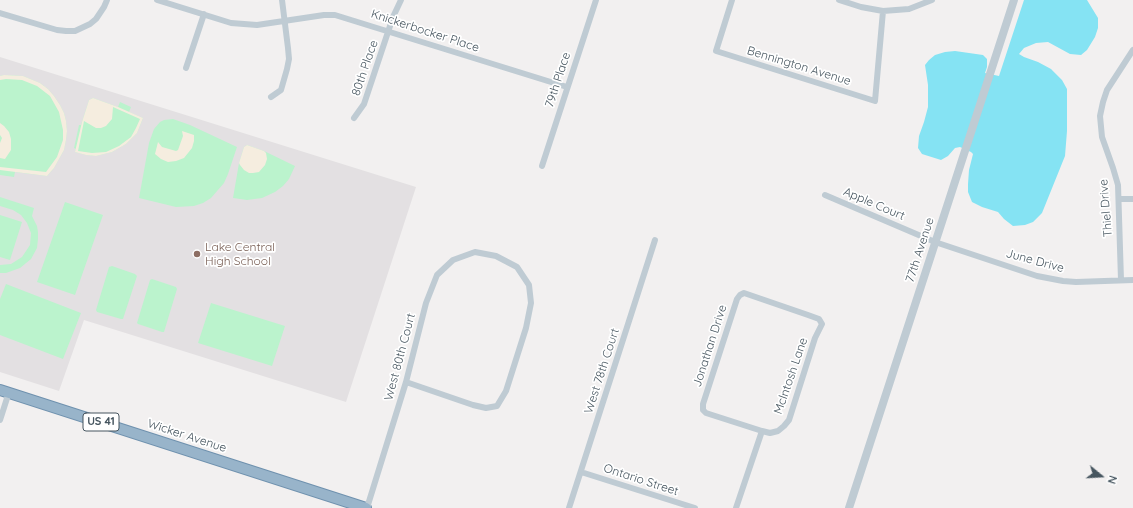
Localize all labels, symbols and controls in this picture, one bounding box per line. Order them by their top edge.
street label: Knickerbocker Place [369,7,481,55]
street label: 80th Place [349,38,381,98]
street label: Bennington Avenue [745,43,853,89]
street label: 79th Place [542,51,574,109]
street label: Thiel Drive [1096,178,1116,238]
street label: Apple Court [841,185,907,223]
street label: 77th Avenue [903,216,937,284]
place label: Lake Central High School [205,240,275,268]
street label: June Drive [1004,246,1066,276]
marker: Lake Central High School [192,249,202,259]
street label: Jonathan Drive [690,303,730,389]
street label: West 80th Court [381,312,419,402]
street label: West 78th Court [581,327,623,415]
street label: Mclntosh Lane [771,336,811,416]
road number: US 41 [83,413,119,431]
street label: Wicker Avenue [146,416,228,456]
north arrow [1081,456,1121,496]
street label: Ontario Street [602,461,680,499]
text: N [1105,474,1120,486]

